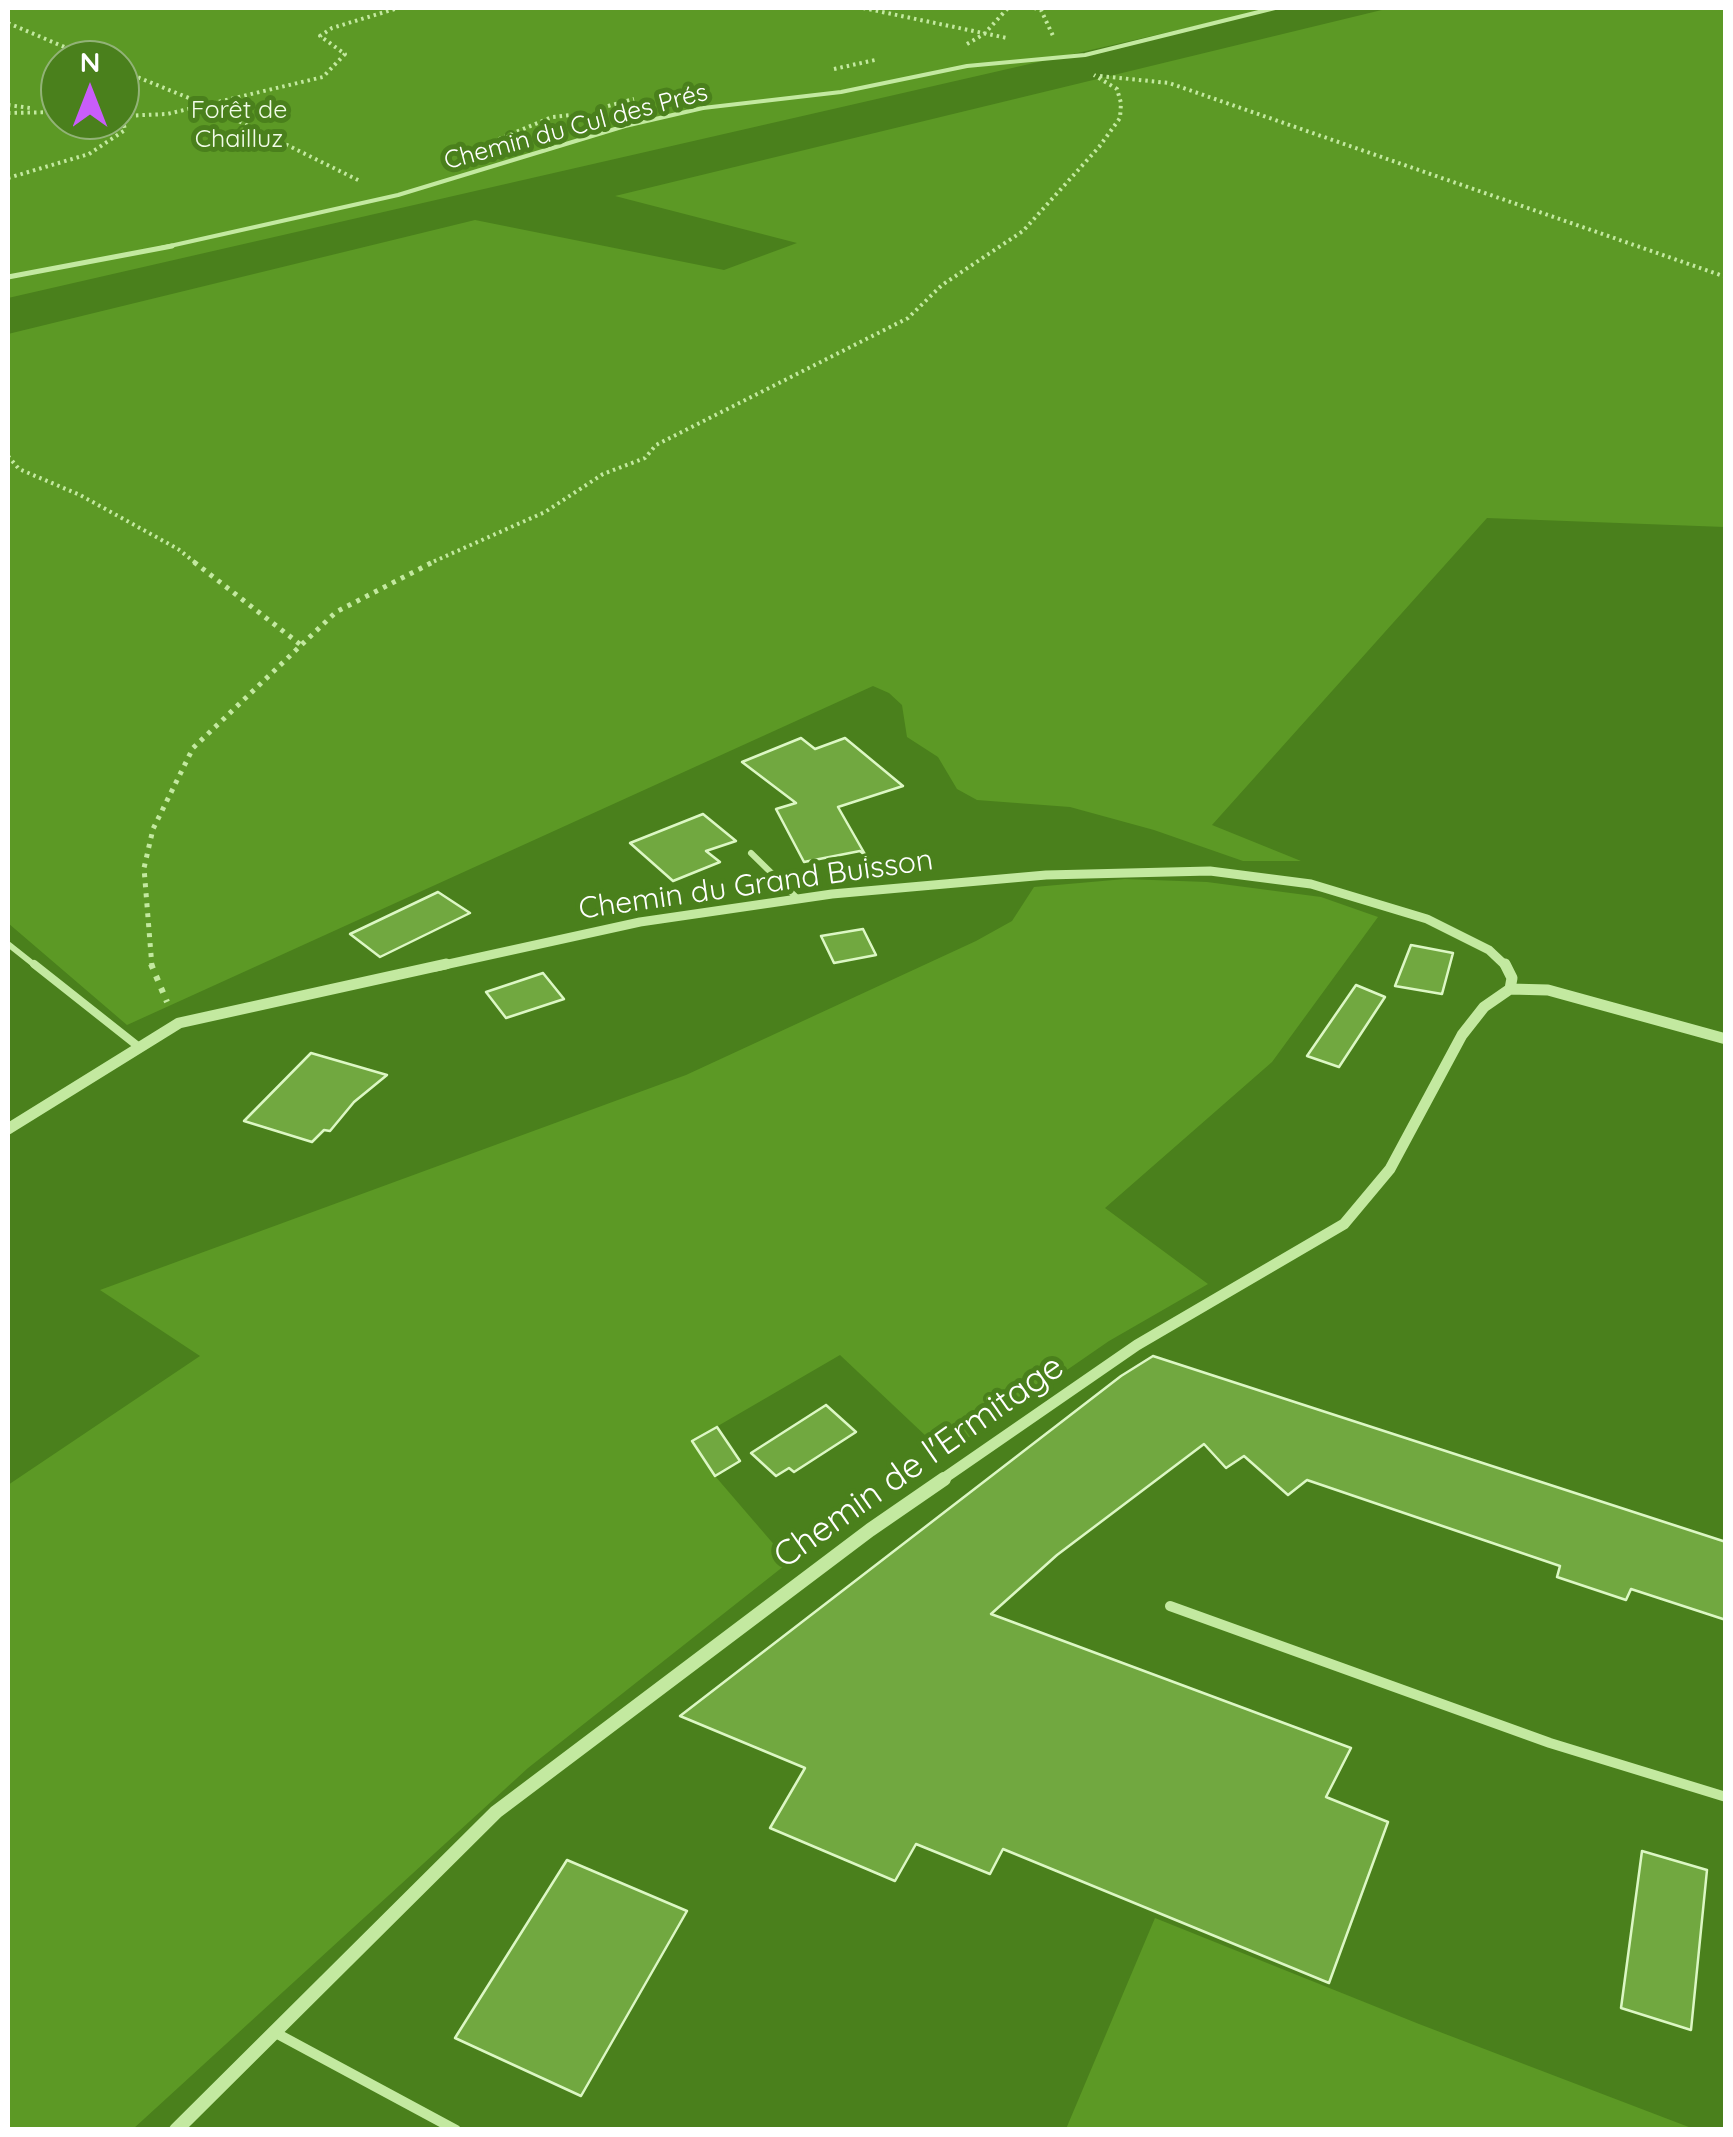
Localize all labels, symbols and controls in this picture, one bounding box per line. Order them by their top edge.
north arrow [40,40,140,140]
text: N [80,44,100,79]
street label: Chemin du Cul des Prés [441,77,711,177]
park label: Forêt de Chailluz [191,95,287,154]
street label: Chemin du Grand Buisson [577,842,935,928]
street label: Chemin de l'Ermitage [766,1346,1072,1578]

